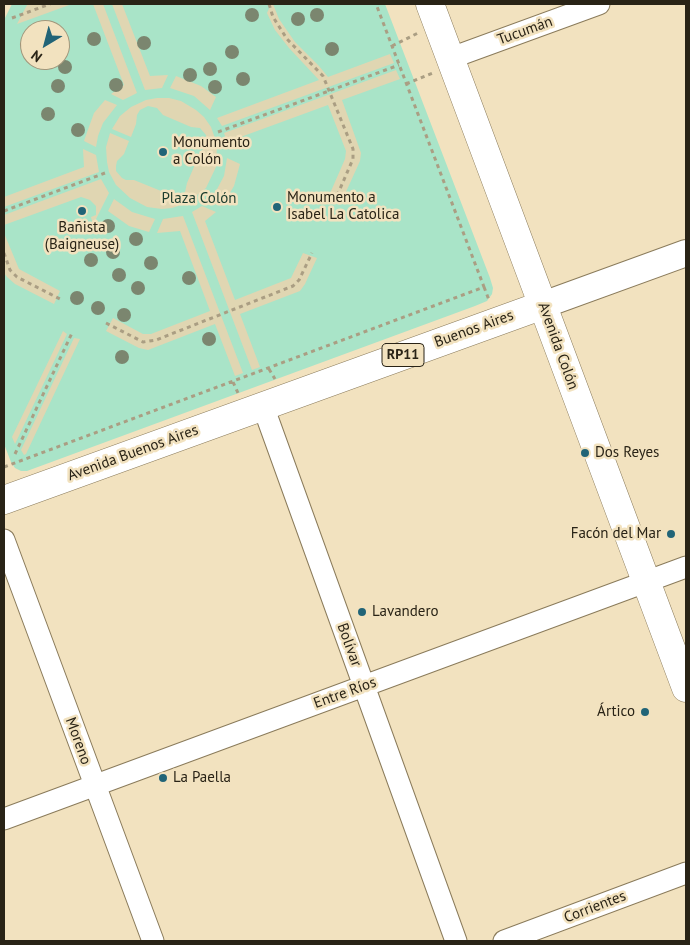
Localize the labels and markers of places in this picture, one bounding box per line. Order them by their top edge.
place label: Monumento a Colón [173,134,250,169]
marker: Monumento a Colón [157,146,169,158]
place label: Monumento a Isabel La Catolica [287,189,399,224]
marker: Monumento a Isabel La Catolica [271,201,283,213]
marker: Bañista (Baigneuse) [76,205,88,217]
place label: Bañista (Baigneuse) [45,219,119,254]
place label: Dos Reyes [595,444,659,462]
marker: Dos Reyes [579,447,591,459]
place label: Facón del Mar [571,525,661,543]
marker: Facón del Mar [665,528,677,540]
place label: Lavandero [372,603,439,621]
marker: Lavandero [356,606,368,618]
place label: Ártico [597,703,635,721]
marker: Ártico [639,706,651,718]
place label: La Paella [173,769,231,787]
marker: La Paella [157,772,169,784]

